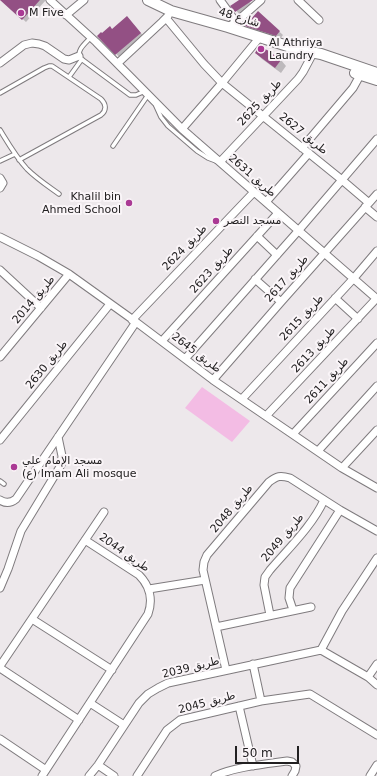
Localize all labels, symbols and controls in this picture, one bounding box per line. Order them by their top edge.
place label: M Five [29,6,64,20]
street label: شارع 48 [217,6,261,30]
marker: M Five [16,8,26,18]
place label: Al Athriya Laundry [269,36,323,62]
marker: Al Athriya Laundry [256,44,266,54]
street label: طريق 2625 [235,77,285,129]
street label: طريق 2627 [276,110,330,158]
street label: طريق 2631 [226,152,278,200]
place label: Khalil bin Ahmed School [42,190,121,216]
marker: Khalil bin Ahmed School [124,198,134,208]
place label: مسجد النصر [224,214,281,228]
marker: مسجد النصر [211,216,221,226]
street label: طريق 2624 [160,222,210,274]
street label: طريق 2623 [188,244,236,296]
street label: طريق 2617 [263,253,311,305]
street label: طريق 2014 [10,273,58,327]
street label: طريق 2615 [277,292,327,344]
street label: طريق 2613 [289,324,339,376]
street label: طريق 2645 [169,330,223,376]
street label: طريق 2630 [23,338,71,392]
street label: طريق 2611 [302,355,352,407]
place label: مسجد الإمام علي (ع) Imam Ali mosque [22,454,137,480]
marker: مسجد الإمام علي (ع) Imam Ali mosque [9,462,19,472]
street label: طريق 2048 [208,482,256,536]
street label: طريق 2049 [259,511,307,565]
street label: طريق 2044 [96,531,152,575]
street label: طريق 2039 [161,655,221,681]
street label: طريق 2045 [177,689,237,717]
scale bar [237,738,301,764]
text: 50 m [242,746,273,760]

